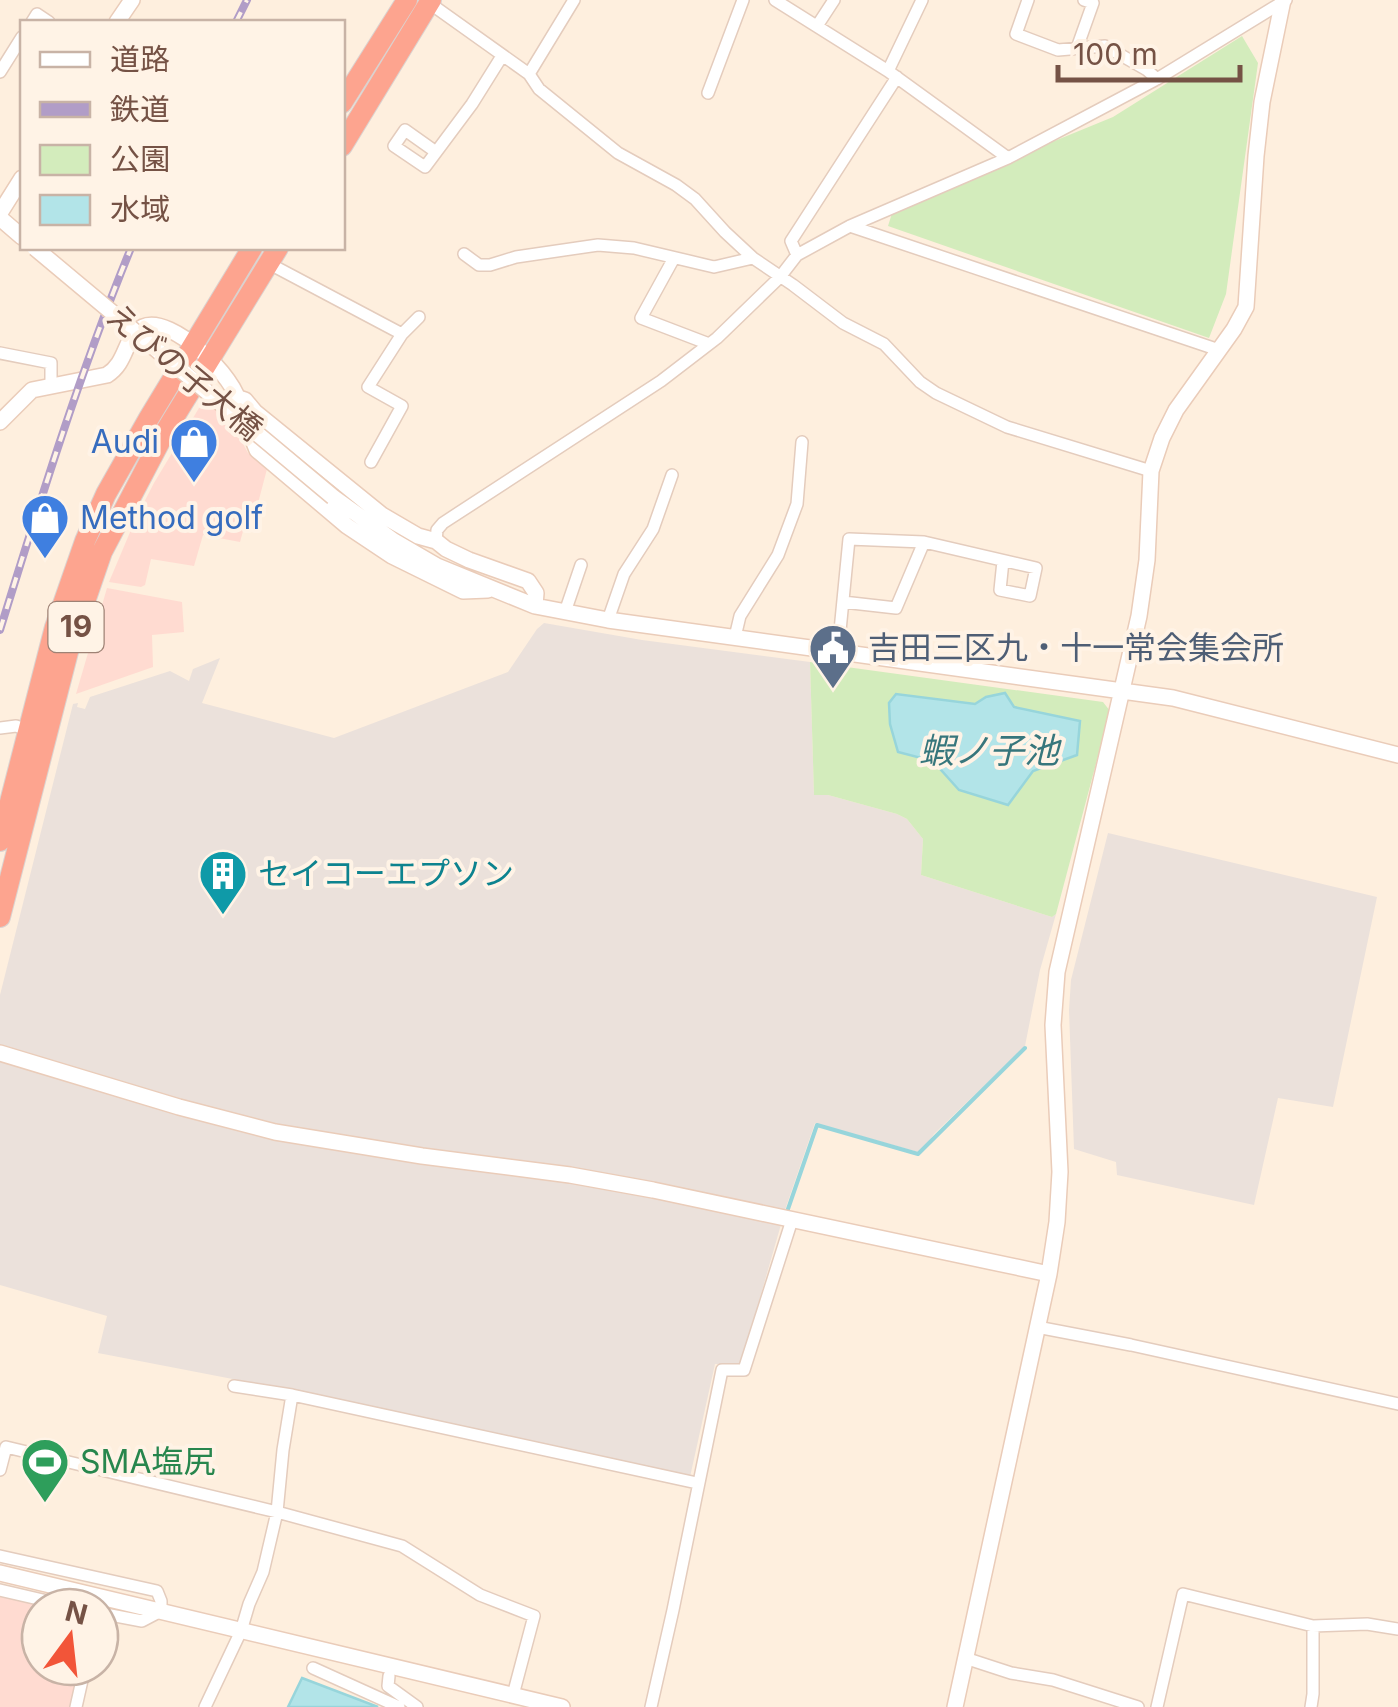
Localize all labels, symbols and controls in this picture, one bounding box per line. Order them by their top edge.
legend [20,20,345,250]
scale bar [1058,20,1240,82]
text: 100 m [1073,36,1158,72]
text: 道路 [110,41,170,77]
text: 鉄道 [110,91,170,127]
text: 公園 [110,141,170,177]
text: 水域 [110,191,170,227]
street label: えびの子大橋 [98,295,270,448]
shop icon: Audi [168,416,220,484]
place label: Audi [91,422,159,461]
shop icon: Method golf [19,492,71,560]
place label: Method golf [80,498,263,537]
road number: 19 [48,602,104,652]
public building icon: 吉田三区九・十一常会集会所 [807,622,859,690]
place label: 吉田三区九・十一常会集会所 [868,628,1284,667]
water label: 蝦ノ子池 [919,729,1062,771]
building icon: セイコーエプソン [197,848,249,916]
place label: セイコーエプソン [258,854,514,893]
sports icon: SMA塩尻 [19,1436,71,1504]
place label: SMA塩尻 [80,1442,216,1481]
north arrow [20,1587,120,1687]
text: N [62,1594,91,1632]

